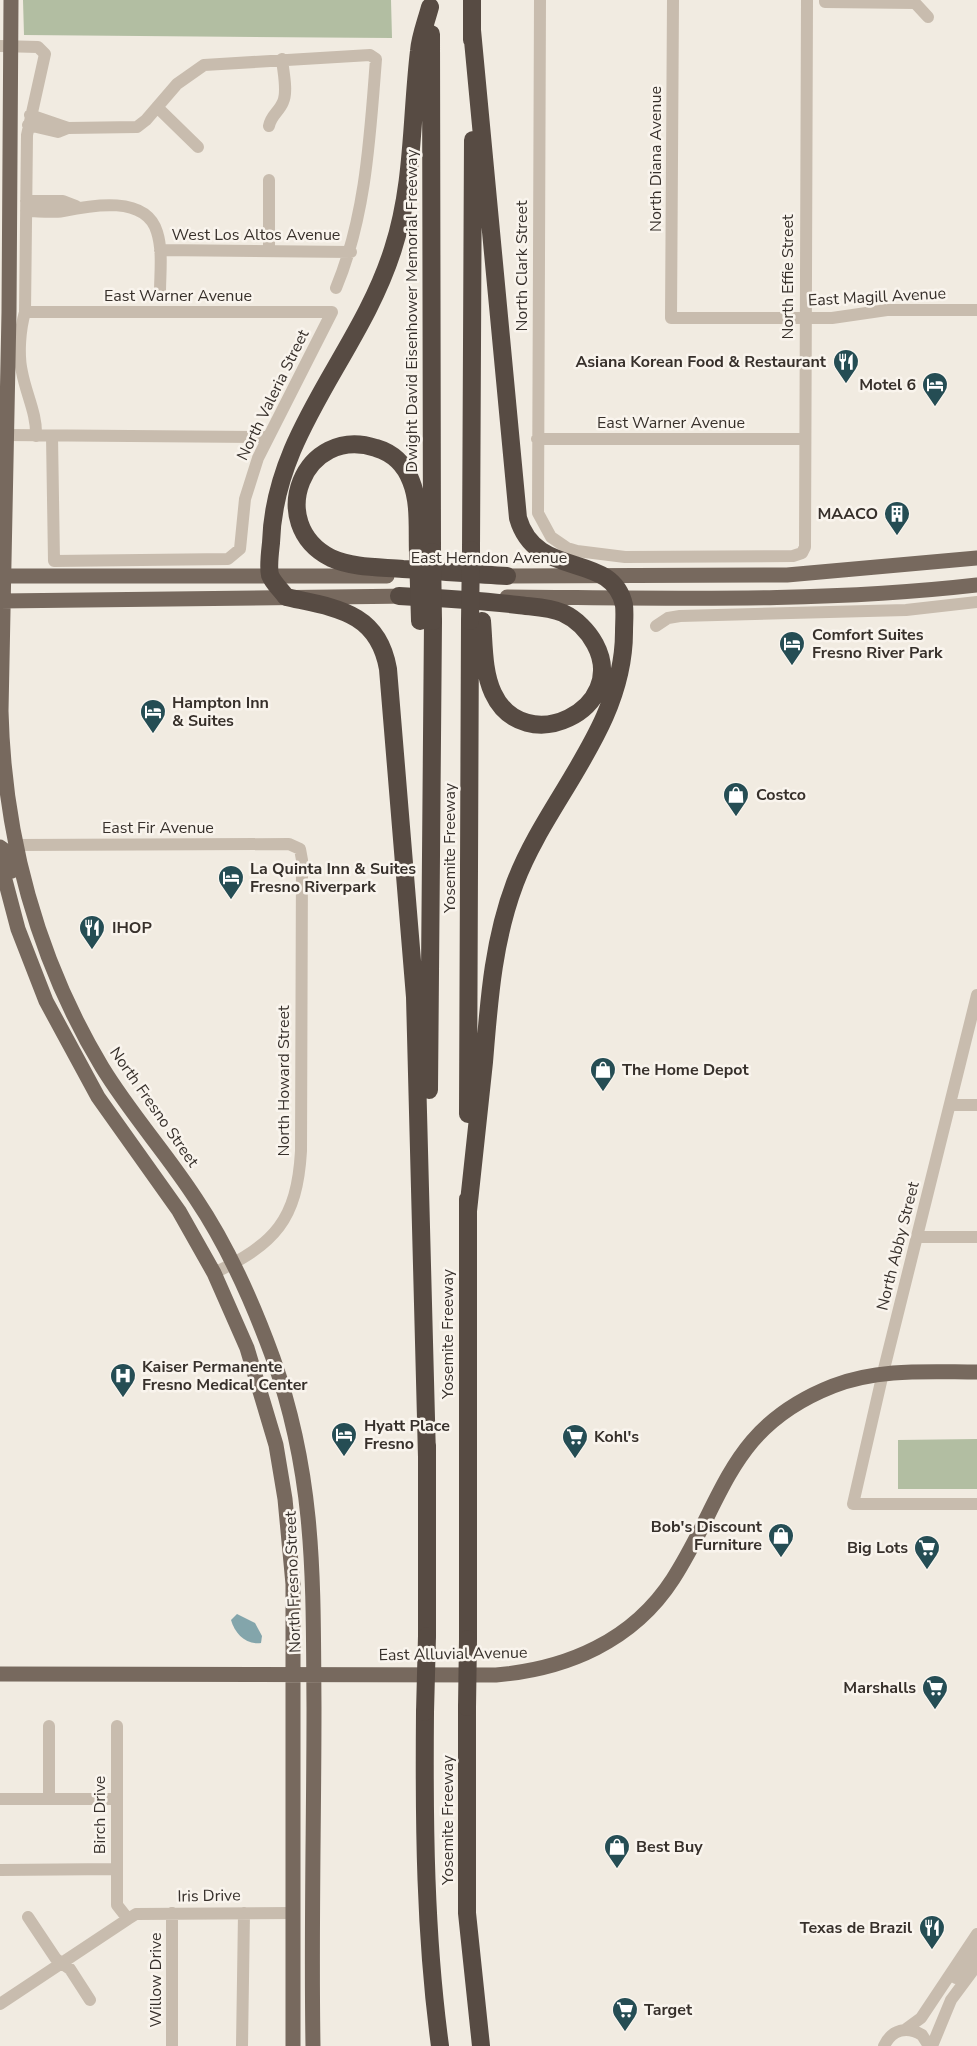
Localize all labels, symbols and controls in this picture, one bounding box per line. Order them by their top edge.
street label: North Diana Avenue [645,86,667,232]
street label: Dwight David Eisenhower Memorial Freeway [401,149,423,473]
street label: North Clark Street [511,200,533,332]
street label: North Effie Street [777,214,799,340]
street label: West Los Altos Avenue [172,224,340,246]
street label: East Magill Avenue [807,282,947,312]
street label: East Warner Avenue [104,285,252,307]
street label: North Valeria Street [232,326,314,464]
restaurant icon: Asiana Korean Food & Restaurant [831,347,861,385]
place label: Asiana Korean Food & Restaurant [576,351,827,373]
hotel icon: Motel 6 [920,370,950,408]
place label: Motel 6 [859,374,916,396]
street label: East Warner Avenue [597,412,745,434]
building icon: MAACO [882,499,912,537]
place label: MAACO [817,503,878,525]
street label: East Herndon Avenue [411,547,567,569]
place label: Comfort Suites Fresno River Park [812,624,943,664]
hotel icon: Comfort Suites Fresno River Park [777,629,807,667]
place label: Hampton Inn & Suites [172,692,269,732]
hotel icon: Hampton Inn & Suites [138,697,168,735]
shop icon: Costco [721,780,751,818]
street label: Yosemite Freeway [439,782,461,914]
place label: Costco [756,784,806,806]
street label: East Fir Avenue [102,817,214,839]
place label: La Quinta Inn & Suites Fresno Riverpark [250,858,416,898]
hotel icon: La Quinta Inn & Suites Fresno Riverpark [216,863,246,901]
restaurant icon: IHOP [77,913,107,951]
place label: IHOP [112,917,152,939]
street label: North Howard Street [273,1005,295,1157]
street label: North Fresno Street [104,1043,204,1172]
shop icon: The Home Depot [588,1055,618,1093]
place label: The Home Depot [622,1059,749,1081]
street label: North Abby Street [871,1179,925,1313]
street label: Yosemite Freeway [437,1268,459,1400]
place label: Kaiser Permanente Fresno Medical Center [142,1356,308,1396]
hospital icon: Kaiser Permanente Fresno Medical Center [108,1361,138,1399]
place label: Hyatt Place Fresno [364,1415,450,1455]
hotel icon: Hyatt Place Fresno [329,1420,359,1458]
supermarket icon: Kohl's [560,1422,590,1460]
place label: Kohl's [594,1426,639,1448]
street label: North Fresno Street [280,1510,306,1653]
place label: Bob's Discount Furniture [651,1516,763,1556]
shop icon: Bob's Discount Furniture [766,1521,796,1559]
supermarket icon: Big Lots [912,1533,942,1571]
place label: Big Lots [847,1537,908,1559]
street label: East Alluvial Avenue [378,1642,528,1666]
supermarket icon: Marshalls [920,1673,950,1711]
place label: Marshalls [843,1677,916,1699]
street label: Yosemite Freeway [437,1754,459,1886]
street label: Birch Drive [89,1776,111,1854]
shop icon: Best Buy [602,1832,632,1870]
place label: Best Buy [636,1836,703,1858]
street label: Iris Drive [177,1884,241,1908]
restaurant icon: Texas de Brazil [917,1913,947,1951]
place label: Texas de Brazil [800,1917,912,1939]
street label: Willow Drive [145,1932,167,2028]
supermarket icon: Target [610,1995,640,2033]
place label: Target [644,1999,693,2021]

